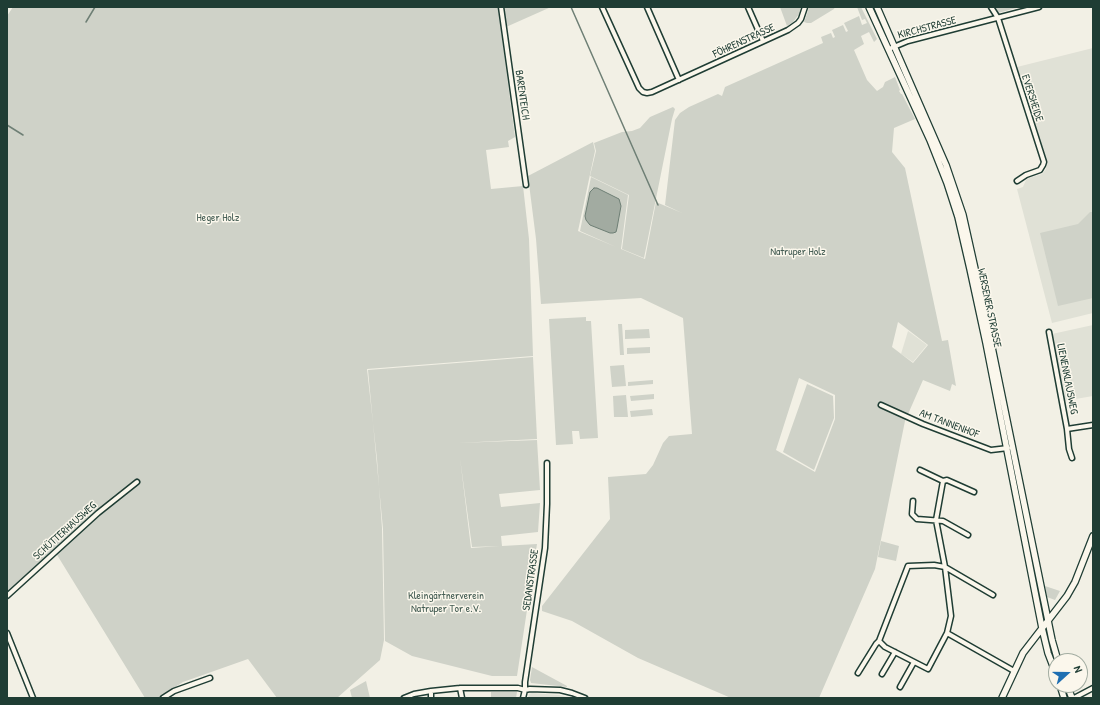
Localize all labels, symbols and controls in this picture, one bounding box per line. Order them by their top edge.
street label: KIRCHSTRASSE [896,14,958,42]
street label: FÖHRENSTRASSE [711,21,777,61]
street label: BARENTEICH [512,69,532,121]
street label: EVERSHEIDE [1018,73,1046,123]
park label: Heger Holz [197,211,239,225]
park label: Natruper Holz [770,245,826,259]
street label: WERSENER STRASSE [974,267,1004,349]
street label: LIENENKLAUSWEG [1054,343,1080,415]
street label: AM TANNENHOF [917,407,981,441]
street label: SCHÜTTERHAUSWEG [31,499,99,563]
street label: SEDANSTRASSE [520,548,542,612]
park label: Kleingärtnerverein Natruper Tor e.V. [408,589,484,615]
north arrow [1048,653,1088,693]
text: N [1071,664,1086,674]

